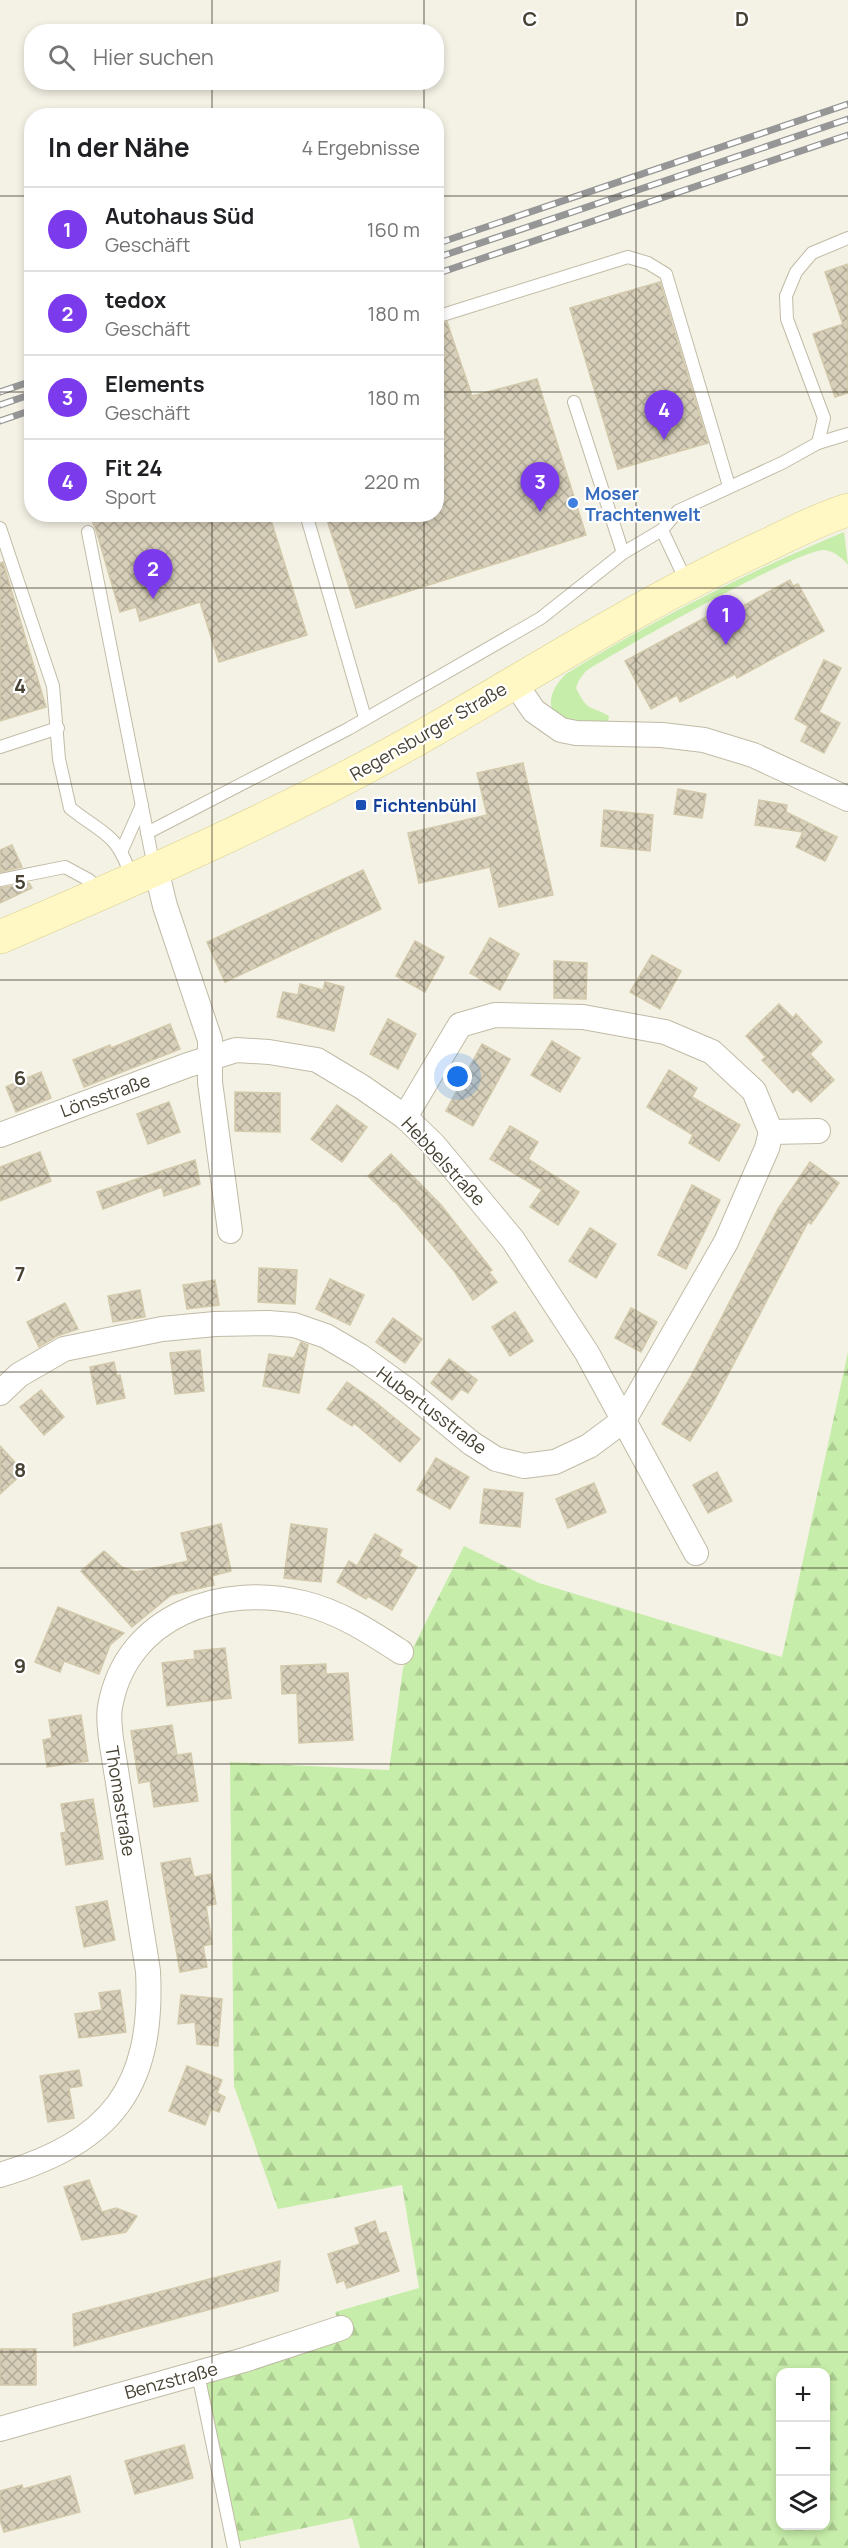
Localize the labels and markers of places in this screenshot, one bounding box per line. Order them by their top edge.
pin: 4 [644,390,684,440]
pin: 3 [520,462,560,512]
place label: Moser Trachtenwelt [585,481,701,526]
marker: Moser Trachtenwelt [566,496,580,510]
pin: 2 [134,550,172,599]
pin: 1 [706,596,746,645]
place label: Fichtenbühl [373,793,477,817]
marker: Fichtenbühl [354,798,368,812]

